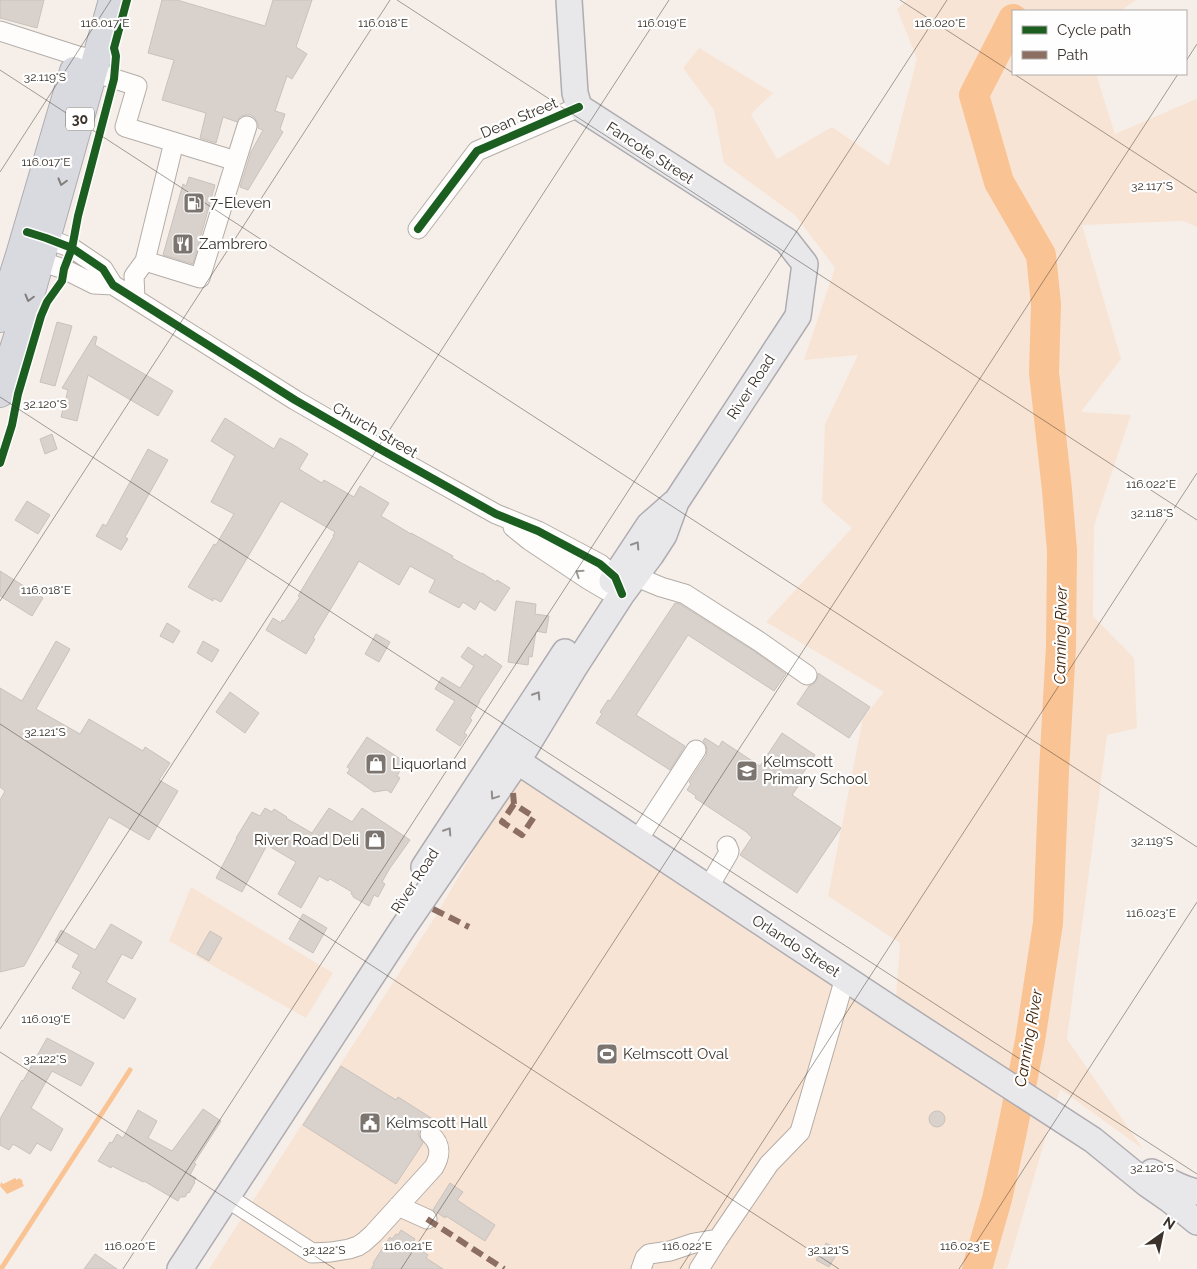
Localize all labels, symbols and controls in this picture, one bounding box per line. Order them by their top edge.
legend [1012,10,1187,75]
text: 116.017°E [80,16,130,30]
text: 116.018°E [358,16,408,30]
text: 116.019°E [637,16,687,30]
text: 116.020°E [915,16,965,30]
text: Cycle path [1057,21,1131,39]
text: Path [1057,46,1088,64]
text: 32.119°S [24,70,66,84]
street label: Dean Street [478,94,560,142]
road number: 30 [66,108,94,130]
street label: Fancote Street [603,118,697,188]
text: 116.017°E [21,155,71,169]
one-way arrow [57,177,67,185]
text: 32.117°S [1131,179,1173,193]
fuel station icon: 7-Eleven [182,191,206,215]
place label: 7-Eleven [210,194,271,212]
restaurant icon: Zambrero [171,232,195,256]
place label: Zambrero [199,235,268,253]
one-way arrow [24,293,35,302]
street label: River Road [723,351,779,423]
text: 32.120°S [23,397,67,411]
street label: Church Street [329,398,421,462]
text: 116.022°E [1126,477,1176,491]
text: 32.118°S [1131,506,1173,520]
one-way arrow [629,541,639,550]
one-way arrow [575,570,584,580]
text: 116.018°E [21,583,71,597]
water label: Canning River [1050,585,1071,685]
one-way arrow [530,692,540,701]
text: 32.121°S [24,725,66,739]
shop icon: Liquorland [364,752,388,776]
place label: Kelmscott Primary School [763,753,869,788]
place label: Liquorland [392,755,467,773]
school or university icon: Kelmscott Primary School [735,759,759,783]
one-way arrow [491,790,501,799]
shop icon: River Road Deli [363,828,387,852]
one-way arrow [441,828,451,837]
place label: River Road Deli [254,831,359,849]
text: 32.119°S [1131,834,1173,848]
street label: River Road [387,845,443,917]
text: 116.023°E [1126,906,1176,920]
street label: Orlando Street [749,911,843,981]
water label: Canning River [1011,987,1047,1088]
text: 116.019°E [21,1012,71,1026]
sports icon: Kelmscott Oval [595,1042,619,1066]
place label: Kelmscott Oval [623,1045,729,1063]
text: 32.122°S [24,1052,66,1066]
public building icon: Kelmscott Hall [358,1111,382,1135]
place label: Kelmscott Hall [386,1114,488,1132]
text: 32.120°S [1130,1161,1174,1175]
north arrow [1137,1209,1187,1259]
text: N [1160,1213,1178,1233]
text: 116.020°E [105,1239,155,1253]
text: 116.021°E [384,1239,432,1253]
text: 116.022°E [662,1239,712,1253]
text: 116.023°E [940,1239,990,1253]
text: 32.122°S [303,1243,345,1257]
text: 32.121°S [807,1243,849,1257]

